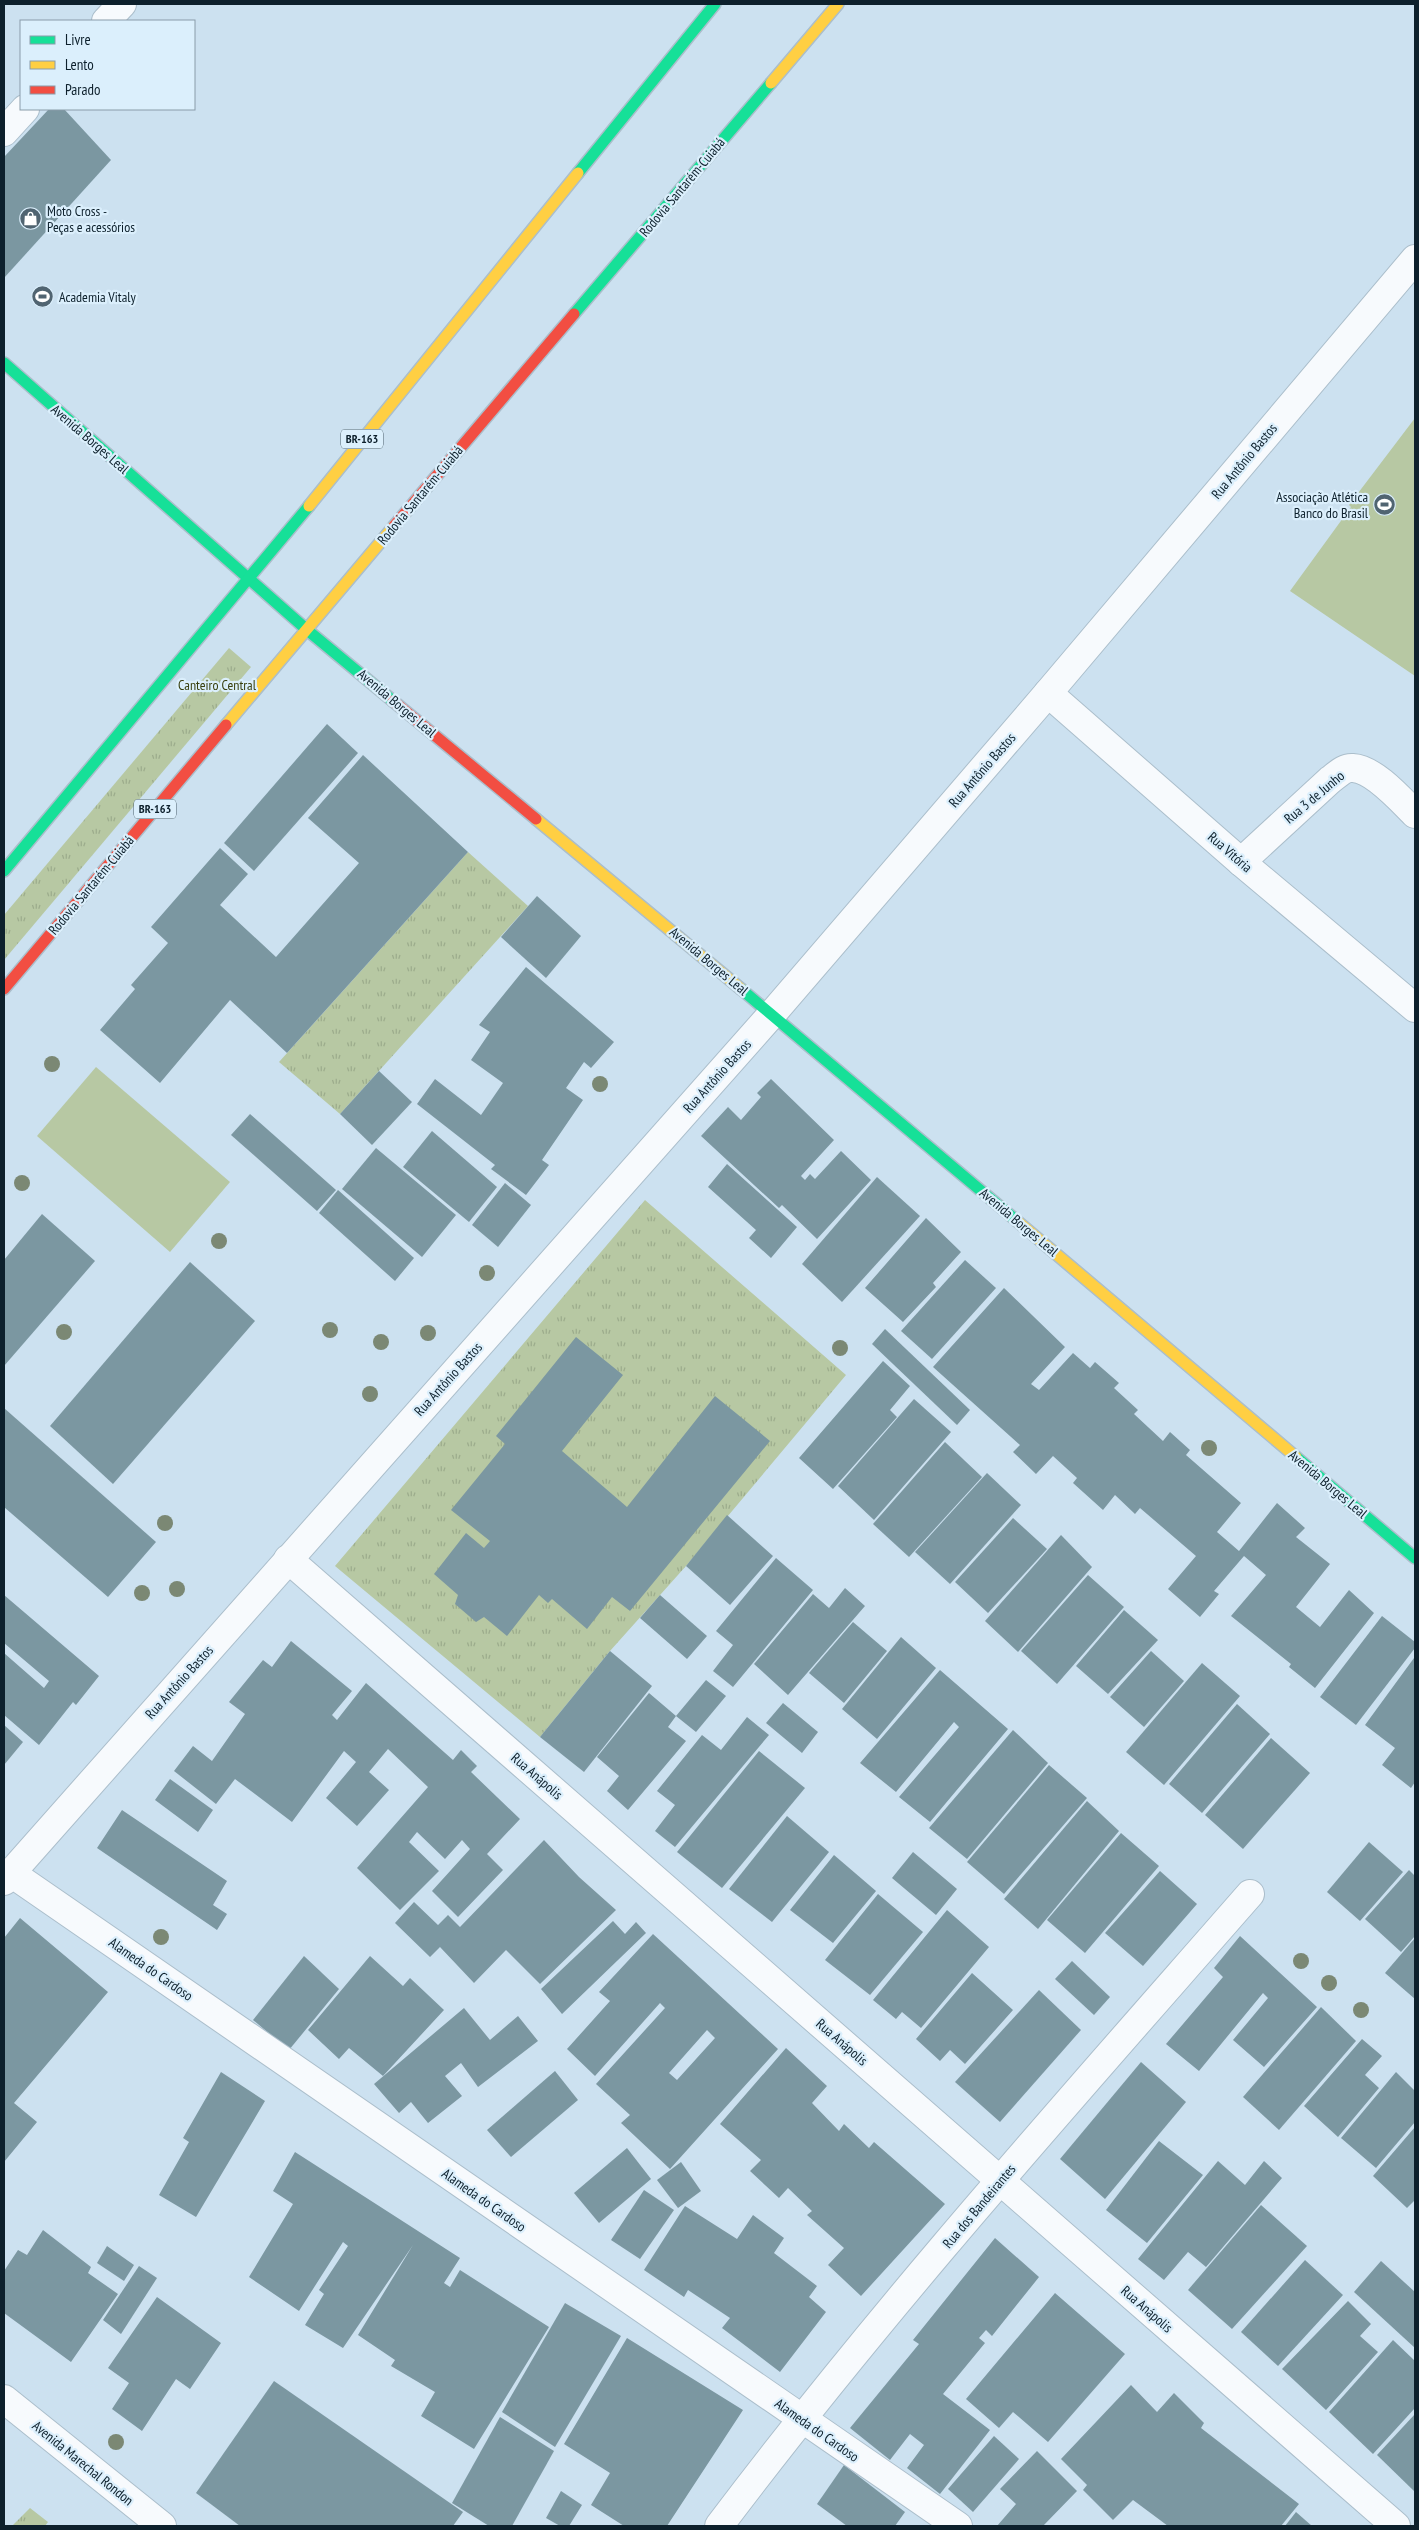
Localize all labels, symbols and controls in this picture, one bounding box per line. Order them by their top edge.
legend [20,20,195,110]
text: Livre [65,30,91,49]
text: Lento [65,55,94,74]
text: Parado [65,80,100,99]
street label: Rodovia Santarém-Cuiabá [635,134,729,240]
place label: Moto Cross - Peças e acessórios [47,202,135,236]
shop icon: Moto Cross - Peças e acessórios [19,207,43,231]
sports icon: Academia Vitaly [31,285,55,309]
place label: Academia Vitaly [59,288,137,306]
street label: Avenida Borges Leal [47,400,133,478]
street label: Rua Antônio Bastos [1207,419,1281,502]
road number: BR-163 [341,429,383,448]
street label: Rodovia Santarém-Cuiabá [373,442,467,548]
place label: Associação Atlética Banco do Brasil [1276,488,1369,522]
sports icon: Associação Atlética Banco do Brasil [1372,493,1396,517]
street label: Avenida Borges Leal [354,665,441,742]
park label: Canteiro Central [178,676,257,694]
street label: Rua Antônio Bastos [945,729,1020,811]
street label: Rua 3 de Junho [1280,767,1348,827]
road number: BR-163 [134,800,176,819]
street label: Rua Vitória [1204,828,1256,876]
street label: Rodovia Santarém-Cuiabá [44,832,138,938]
street label: Avenida Borges Leal [666,923,753,1000]
street label: Rua Antônio Bastos [679,1035,755,1117]
street label: Avenida Borges Leal [976,1184,1063,1261]
street label: Rua Antônio Bastos [410,1338,486,1420]
street label: Avenida Borges Leal [1285,1446,1372,1523]
street label: Rua Antônio Bastos [141,1641,217,1723]
street label: Rua Anápolis [507,1749,567,1803]
street label: Alameda do Cardoso [105,1933,197,2005]
street label: Rua Anápolis [812,2015,872,2069]
street label: Rua dos Bandeirantes [939,2160,1020,2252]
street label: Alameda do Cardoso [438,2164,530,2236]
street label: Rua Anápolis [1117,2282,1177,2336]
street label: Alameda do Cardoso [771,2394,863,2466]
street label: Avenida Marechal Rondon [29,2417,137,2509]

